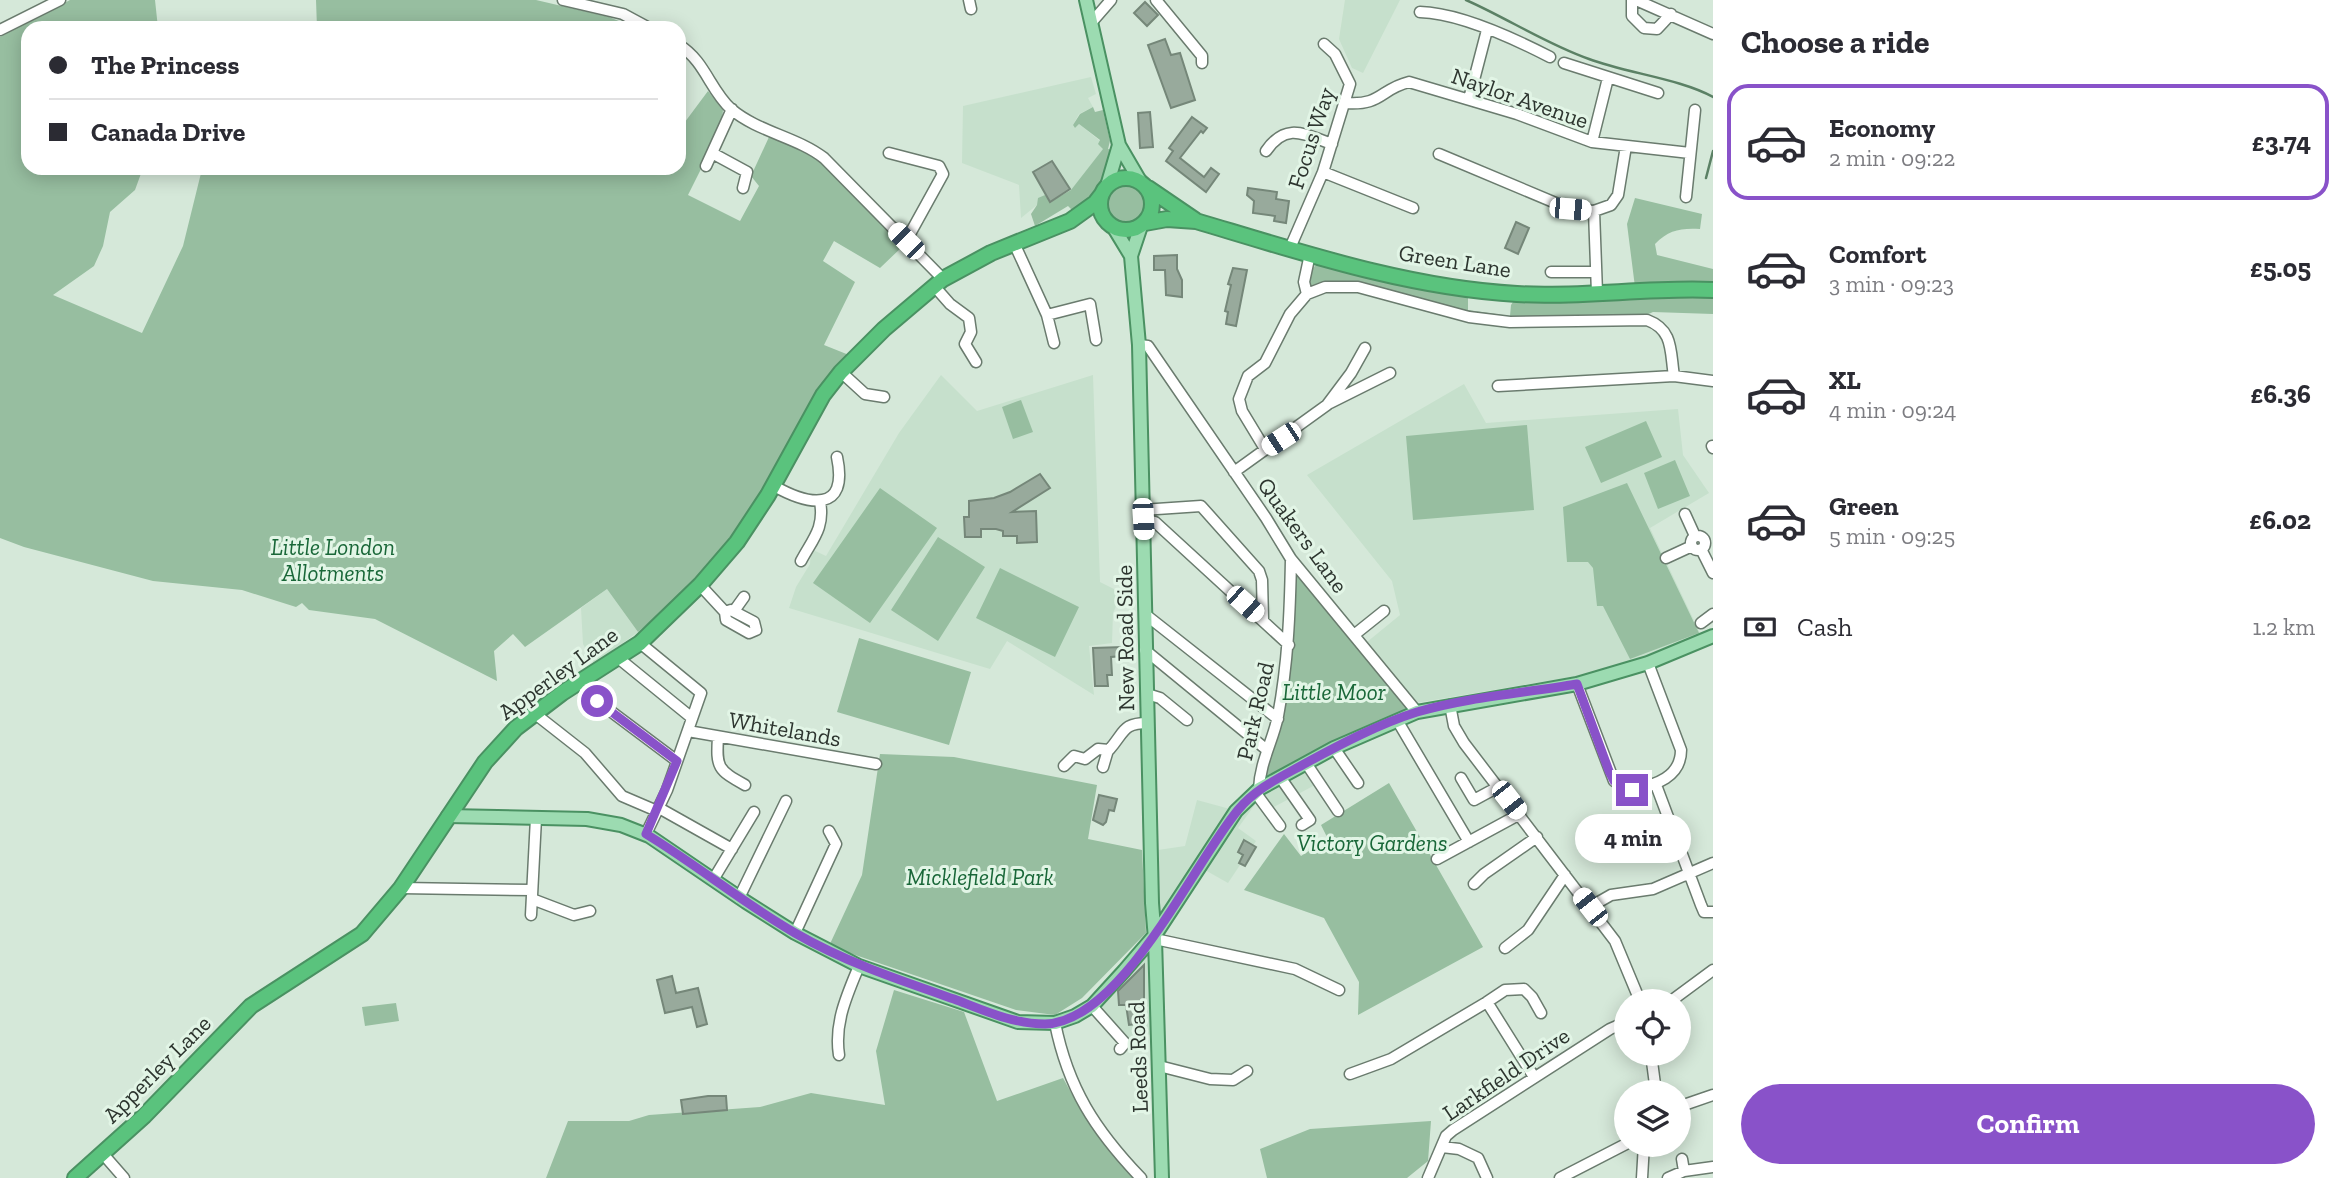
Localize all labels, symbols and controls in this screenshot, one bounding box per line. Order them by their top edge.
text: Choose a ride [1741,23,1929,61]
text: The Princess [91,49,239,81]
street label: Naylor Avenue [1448,61,1592,135]
street label: Focus Way [1281,83,1341,192]
icon: car [1745,111,1808,174]
text: Economy [1829,112,1935,144]
text: Canada Drive [91,116,245,148]
text: £3.74 [2252,126,2311,158]
text: 2 min · 09:22 [1829,144,1955,172]
car [1549,197,1592,221]
car [884,219,929,263]
icon: car [1745,237,1808,300]
street label: Green Lane [1397,238,1513,284]
text: Comfort [1829,238,1926,270]
text: £5.05 [2250,252,2311,284]
text: 3 min · 09:23 [1829,270,1954,298]
icon: car [1745,363,1808,426]
text: XL [1829,364,1861,396]
text: £6.36 [2250,378,2311,410]
text: 4 min · 09:24 [1829,396,1956,424]
car [1258,419,1305,459]
street label: Quakers Lane [1252,472,1354,598]
icon: car [1745,489,1808,552]
text: Green [1829,490,1899,522]
car [1132,497,1155,541]
text: £6.02 [2249,504,2311,536]
text: 5 min · 09:25 [1829,522,1955,550]
park label: Little London Allotments [271,533,395,587]
street label: New Road Side [1110,565,1140,711]
car [1223,582,1268,626]
icon: cash [1741,608,1779,646]
text: Cash [1797,611,1852,643]
text: 1.2 km [2252,613,2315,641]
street label: Apperley Lane [493,620,623,726]
street label: Park Road [1230,659,1280,763]
park label: Little Moor [1282,678,1386,706]
route start [581,685,613,717]
street label: Whitelands [727,705,843,753]
route end [1616,774,1648,806]
car [1488,777,1531,823]
callout: 4 min [1574,814,1690,864]
text: 4 min [1604,824,1662,852]
park label: Victory Gardens [1296,829,1448,857]
park label: Micklefield Park [906,863,1054,891]
car [1569,884,1612,930]
map controls [1614,989,1691,1157]
button: locate [1614,989,1691,1066]
street label: Leeds Road [1122,1000,1154,1113]
street label: Apperley Lane [97,1009,217,1129]
street label: Larkfield Drive [1437,1021,1575,1127]
button: layers [1614,1080,1691,1157]
button: Confirm [1741,1084,2315,1164]

